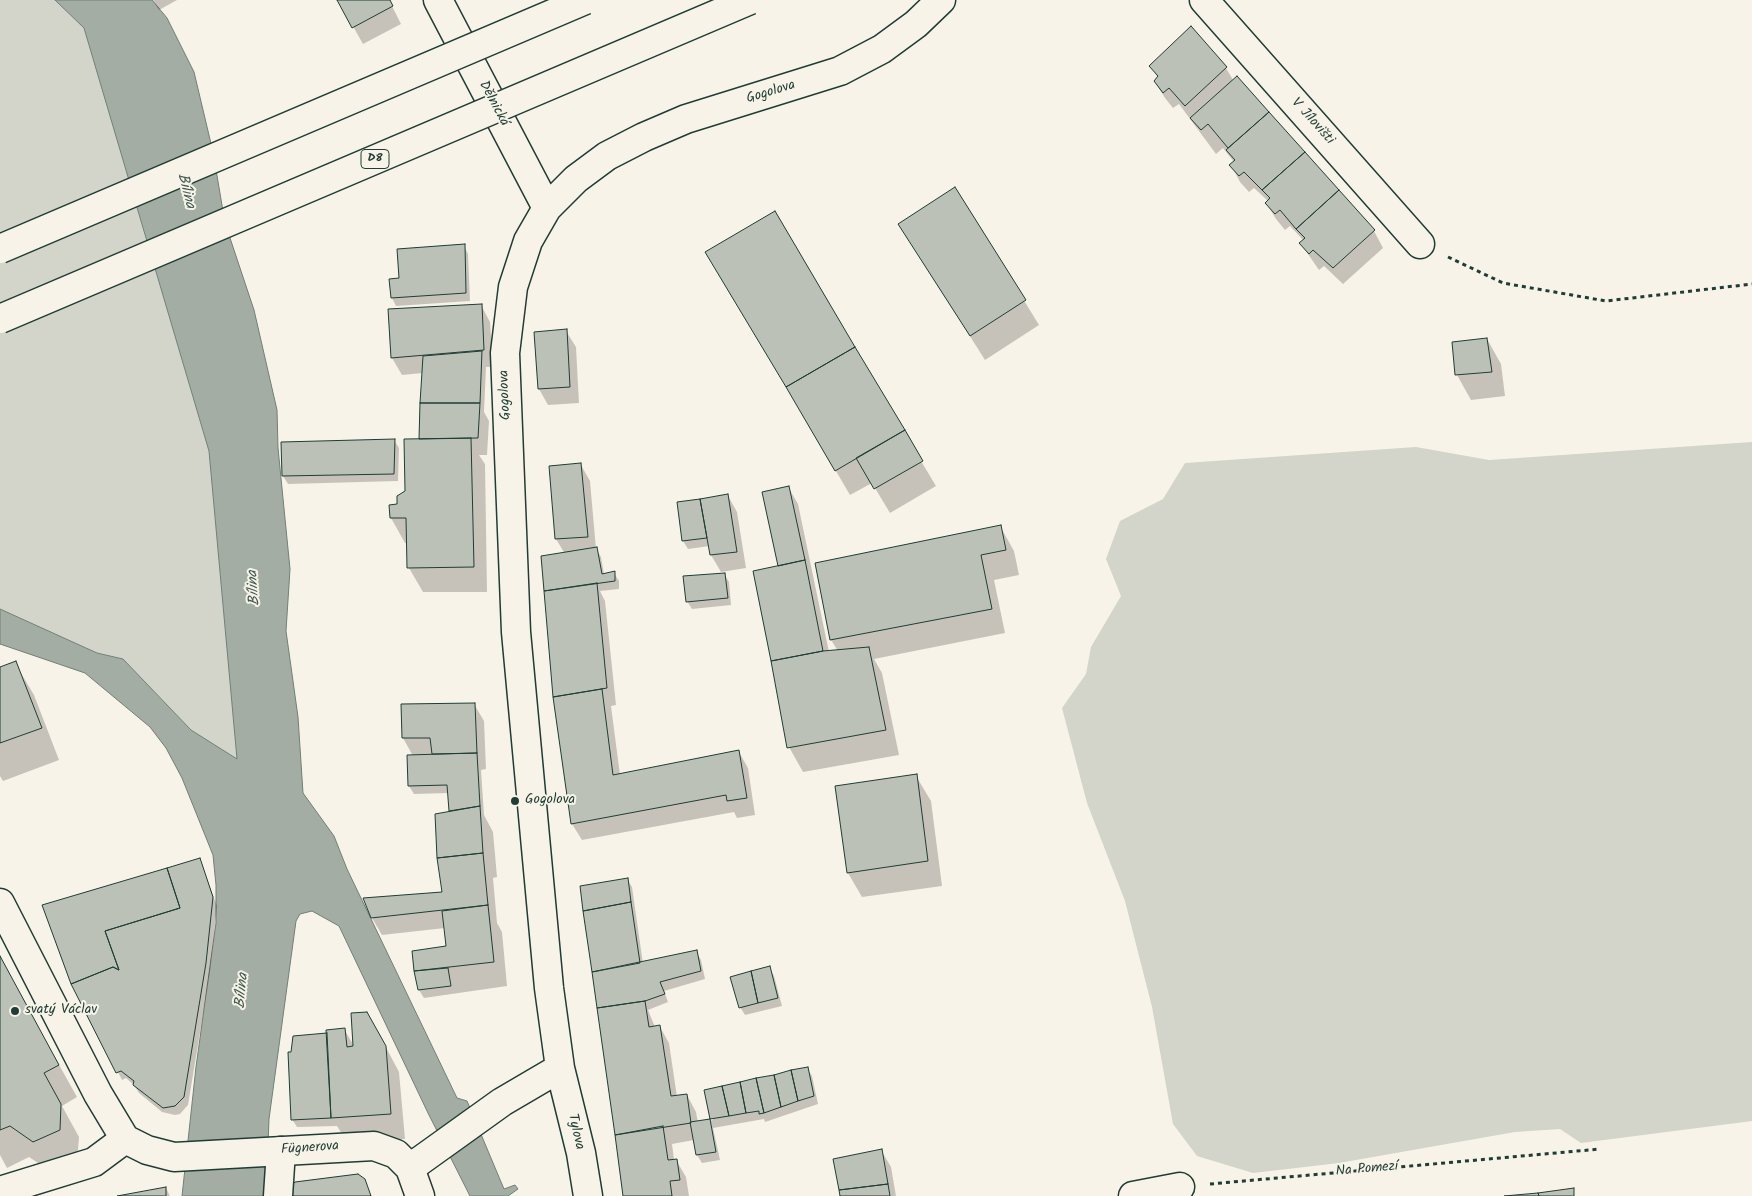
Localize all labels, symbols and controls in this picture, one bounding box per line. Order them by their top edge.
street label: Gogolova [745,78,797,108]
street label: Dělnická [474,79,512,129]
street label: V Jílovišti [1287,95,1337,149]
road number: D8 [361,150,389,168]
water label: Bílina [172,172,198,210]
street label: Gogolova [497,370,515,420]
water label: Bílina [245,570,265,606]
place label: Gogolova [525,793,575,809]
marker: Gogolova [509,795,521,807]
water label: Bílina [232,973,254,1009]
place label: svatý Václav [25,1003,97,1019]
marker: svatý Václav [9,1005,21,1017]
street label: Tylova [563,1112,587,1152]
street label: Fügnerova [281,1139,339,1159]
street label: Na Pomezí [1335,1159,1399,1181]

